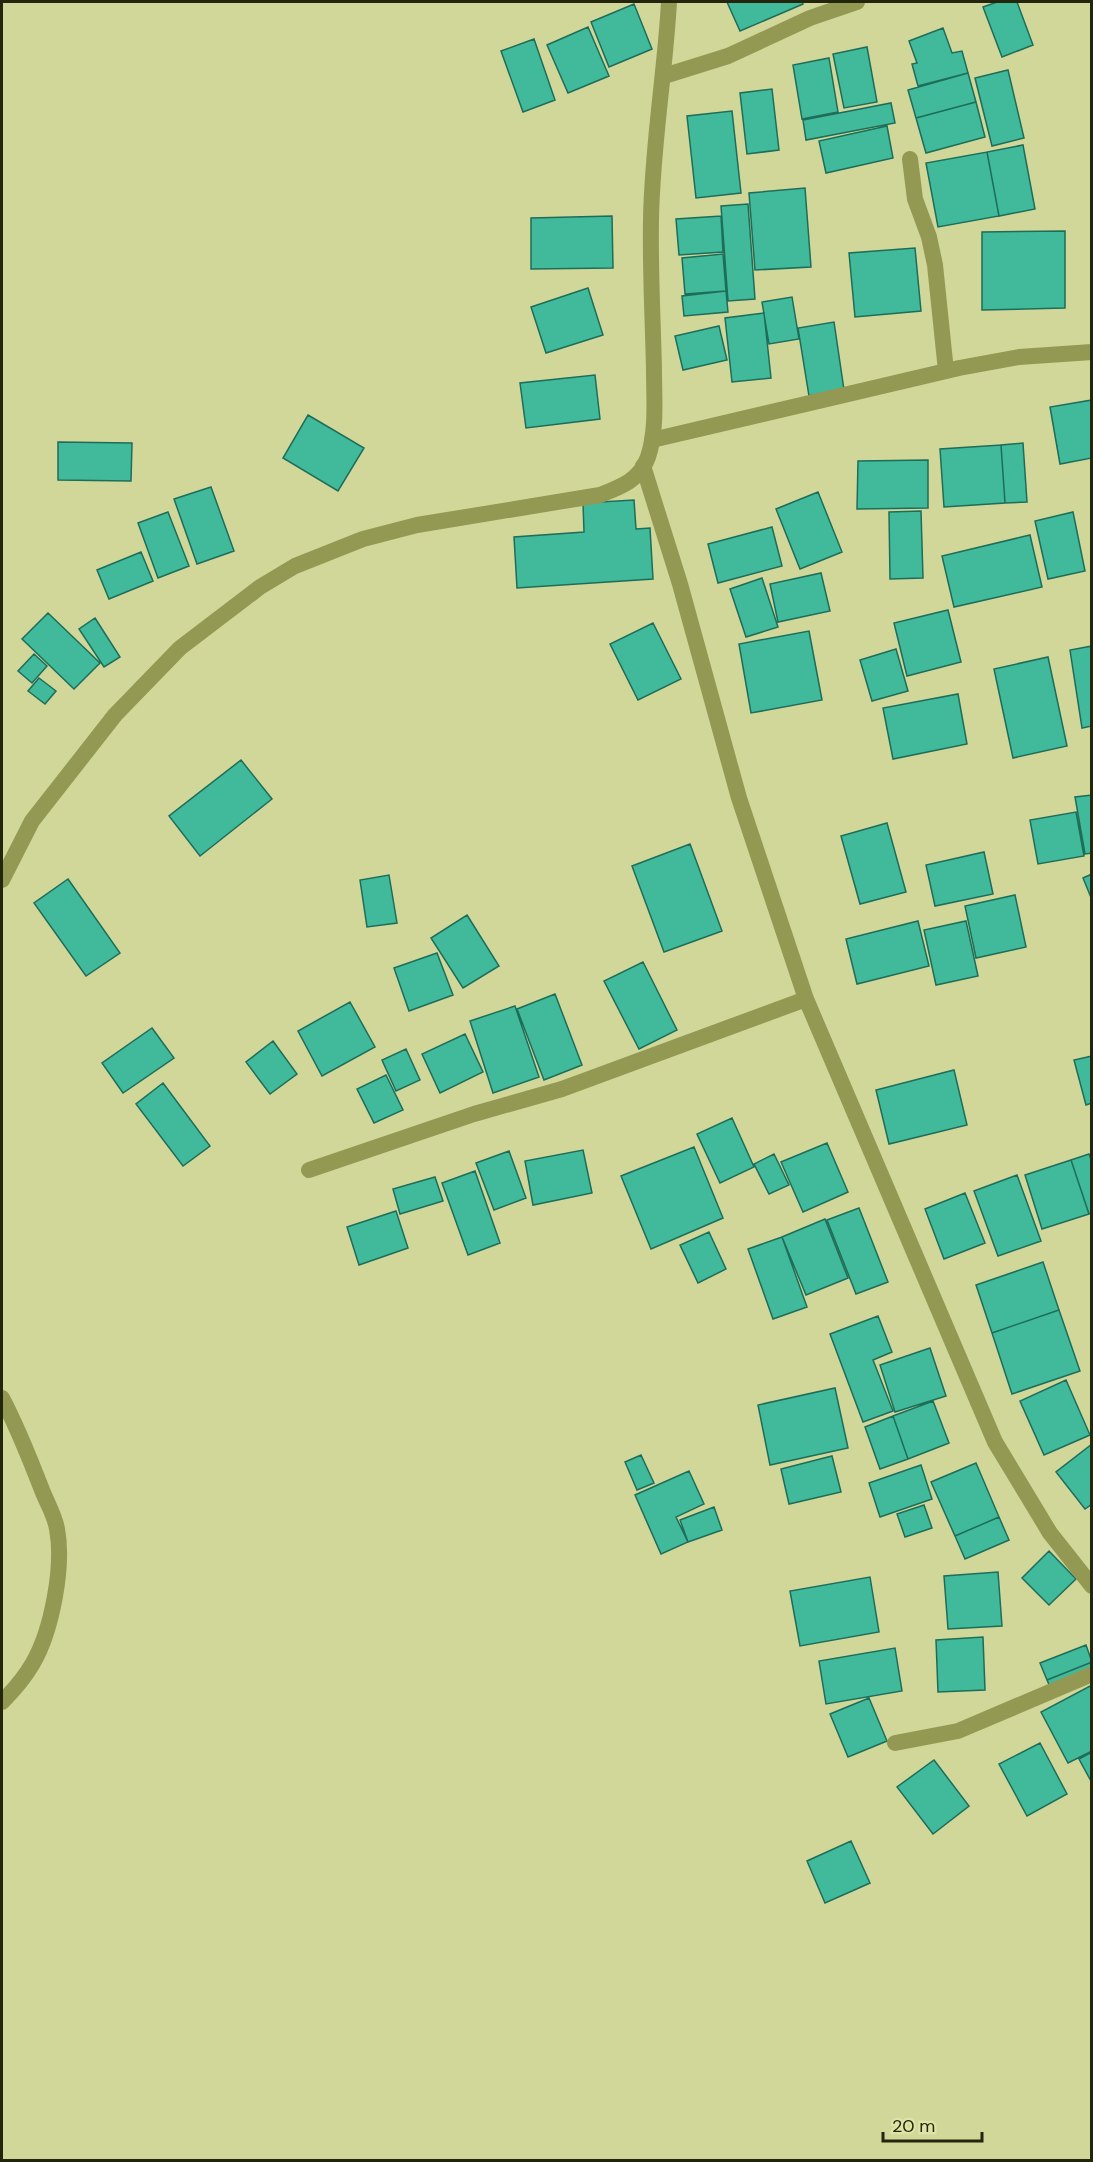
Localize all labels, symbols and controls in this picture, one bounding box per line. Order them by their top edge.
scale bar [883,2105,982,2143]
text: 20 m [892,2114,935,2138]

